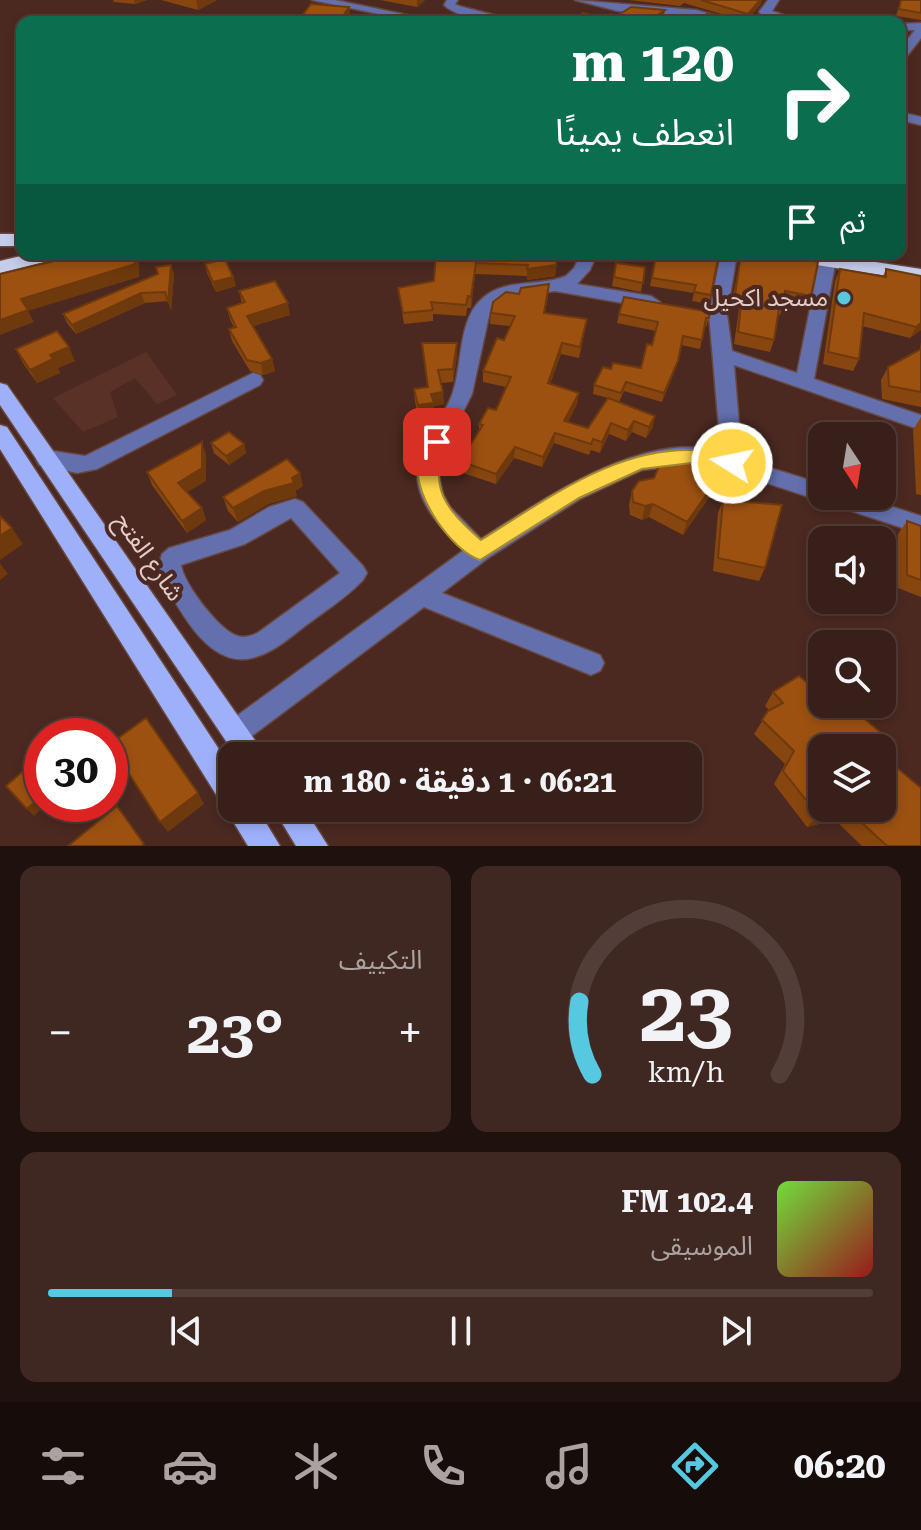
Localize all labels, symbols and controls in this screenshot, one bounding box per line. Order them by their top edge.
text: 120 m [572,29,734,95]
icon: right [762,48,866,152]
text: انعطف يمينًا [555,112,734,154]
icon: arrive [780,200,824,244]
text: ثم [840,204,866,239]
place label: مسجد اكحيل [704,284,828,312]
marker: مسجد اكحيل [835,289,853,307]
pin [403,408,471,476]
icon: arrive [415,420,459,464]
position arrow [690,421,774,505]
north arrow [808,422,896,510]
map controls [808,422,896,822]
street label: شارع الفتح [106,508,189,608]
button: sound [808,526,896,614]
button: search [808,630,896,718]
speed limit sign: 30 [24,718,128,822]
button: layers [808,734,896,822]
text: 06:21 · 1 دقيقة · 180 m [304,764,616,799]
text: التكييف [339,945,423,975]
text: 23 [639,964,732,1061]
text: 23° [187,997,284,1068]
text: − [48,1007,73,1059]
text: + [398,1007,423,1059]
text: km/h [647,1055,724,1089]
text: 102.4 FM [621,1184,753,1219]
text: الموسيقى [651,1231,753,1261]
icon: previous [164,1309,208,1353]
icon: pause [439,1309,483,1353]
icon: next [714,1309,758,1353]
icon: filters [35,1438,91,1494]
icon: car [162,1438,218,1494]
icon: climate [288,1438,344,1494]
icon: phone [415,1438,471,1494]
icon: music [541,1438,597,1494]
icon: directions [667,1438,723,1494]
text: 06:20 [794,1445,886,1487]

